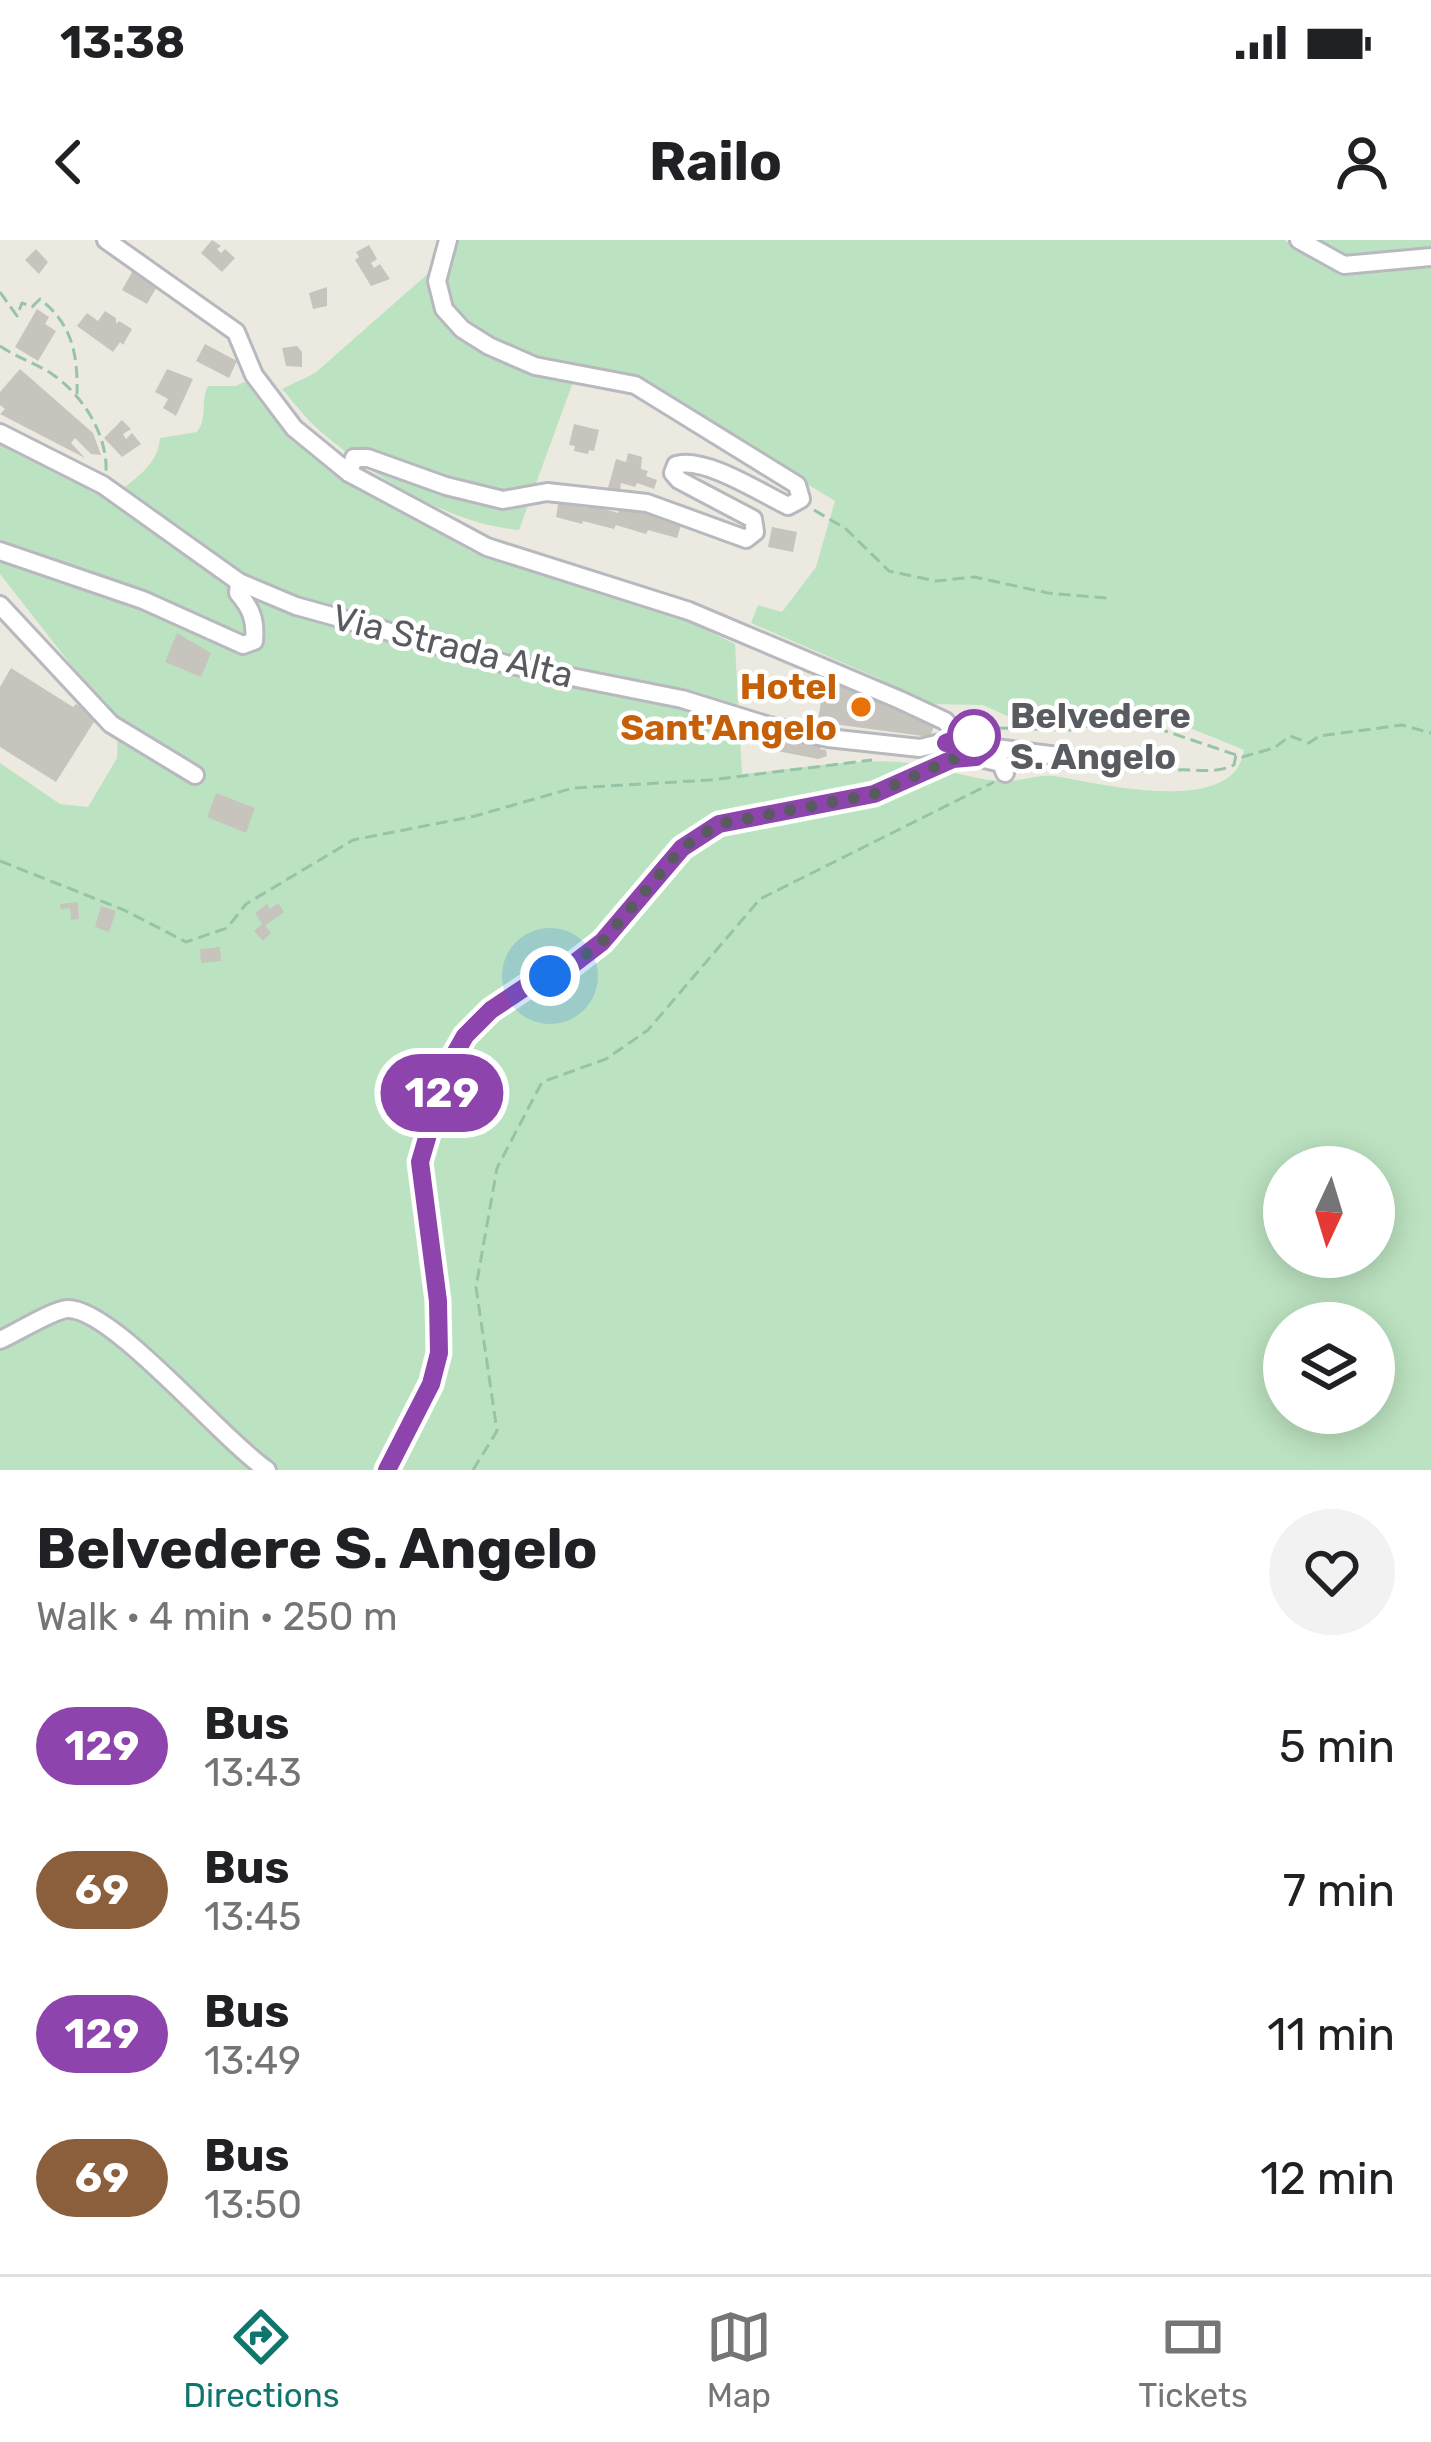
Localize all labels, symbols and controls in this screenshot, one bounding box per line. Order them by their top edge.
text: 13:38 [60,16,185,69]
icon: back [36,129,102,195]
icon: person [1329,129,1395,195]
text: Railo [649,130,782,194]
street label: Via Strada Alta [328,595,578,697]
place label: Hotel Sant'Angelo [620,665,837,749]
marker: Hotel Sant'Angelo [848,694,874,720]
place label: Belvedere S. Angelo [1010,694,1191,778]
marker: Belvedere S. Angelo [949,711,999,761]
your location [520,946,580,1006]
line badge: 129 [373,1054,511,1132]
text: 129 [404,1068,480,1118]
north arrow [1263,1146,1395,1278]
map controls [1263,1146,1395,1434]
button: layers [1263,1302,1395,1434]
button: heart [1269,1509,1395,1635]
text: Belvedere S. Angelo [36,1515,598,1582]
text: Walk · 4 min · 250 m [36,1594,398,1640]
text: Bus [204,1697,289,1750]
text: 5 min [1279,1720,1395,1773]
text: 129 [64,1721,140,1771]
text: 13:43 [204,1750,302,1796]
text: Bus [204,1841,289,1894]
text: 7 min [1283,1864,1395,1917]
text: 69 [75,1865,129,1915]
text: 13:45 [204,1894,302,1940]
text: Bus [204,1985,289,2038]
text: 11 min [1267,2008,1395,2061]
text: 129 [64,2009,140,2059]
text: 13:49 [204,2038,301,2084]
text: Bus [204,2129,289,2182]
text: 12 min [1260,2152,1395,2205]
text: 69 [75,2153,129,2203]
text: 13:50 [204,2182,302,2228]
tab: Directions [183,2304,339,2415]
tab: Map [706,2304,772,2415]
tab: Tickets [1138,2304,1248,2415]

